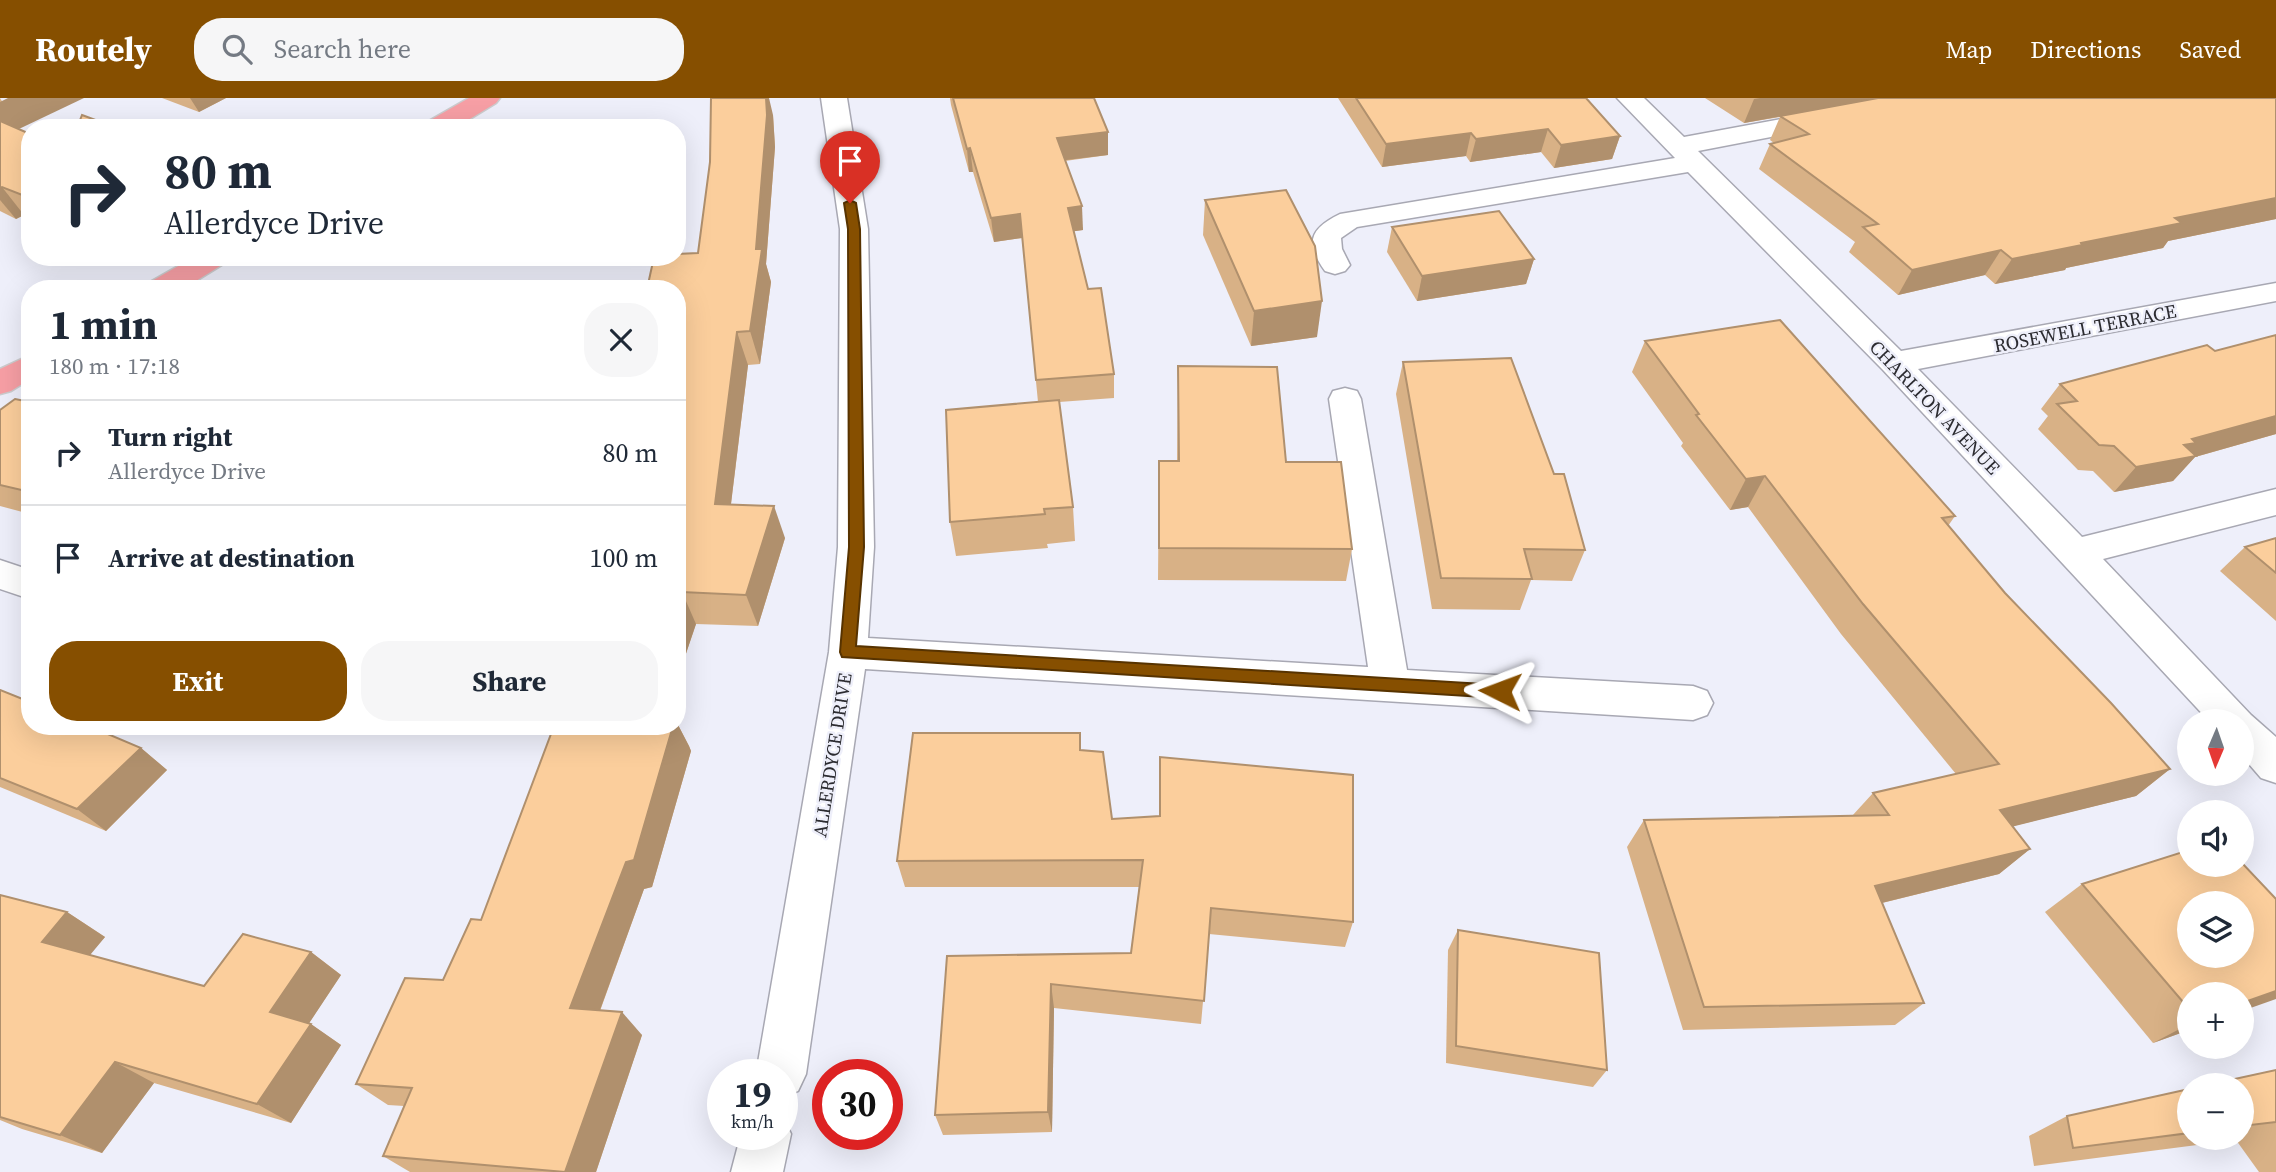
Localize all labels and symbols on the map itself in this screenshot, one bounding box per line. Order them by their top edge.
pin [820,131,880,203]
street label: ROSEWELL TERRACE [1992,298,2178,358]
street label: CHARLTON AVENUE [1864,334,2006,480]
position arrow [1463,654,1537,728]
street label: ALLERDYCE DRIVE [806,671,858,839]
north arrow [2177,709,2254,786]
speed limit sign: 30 [812,1059,903,1150]

